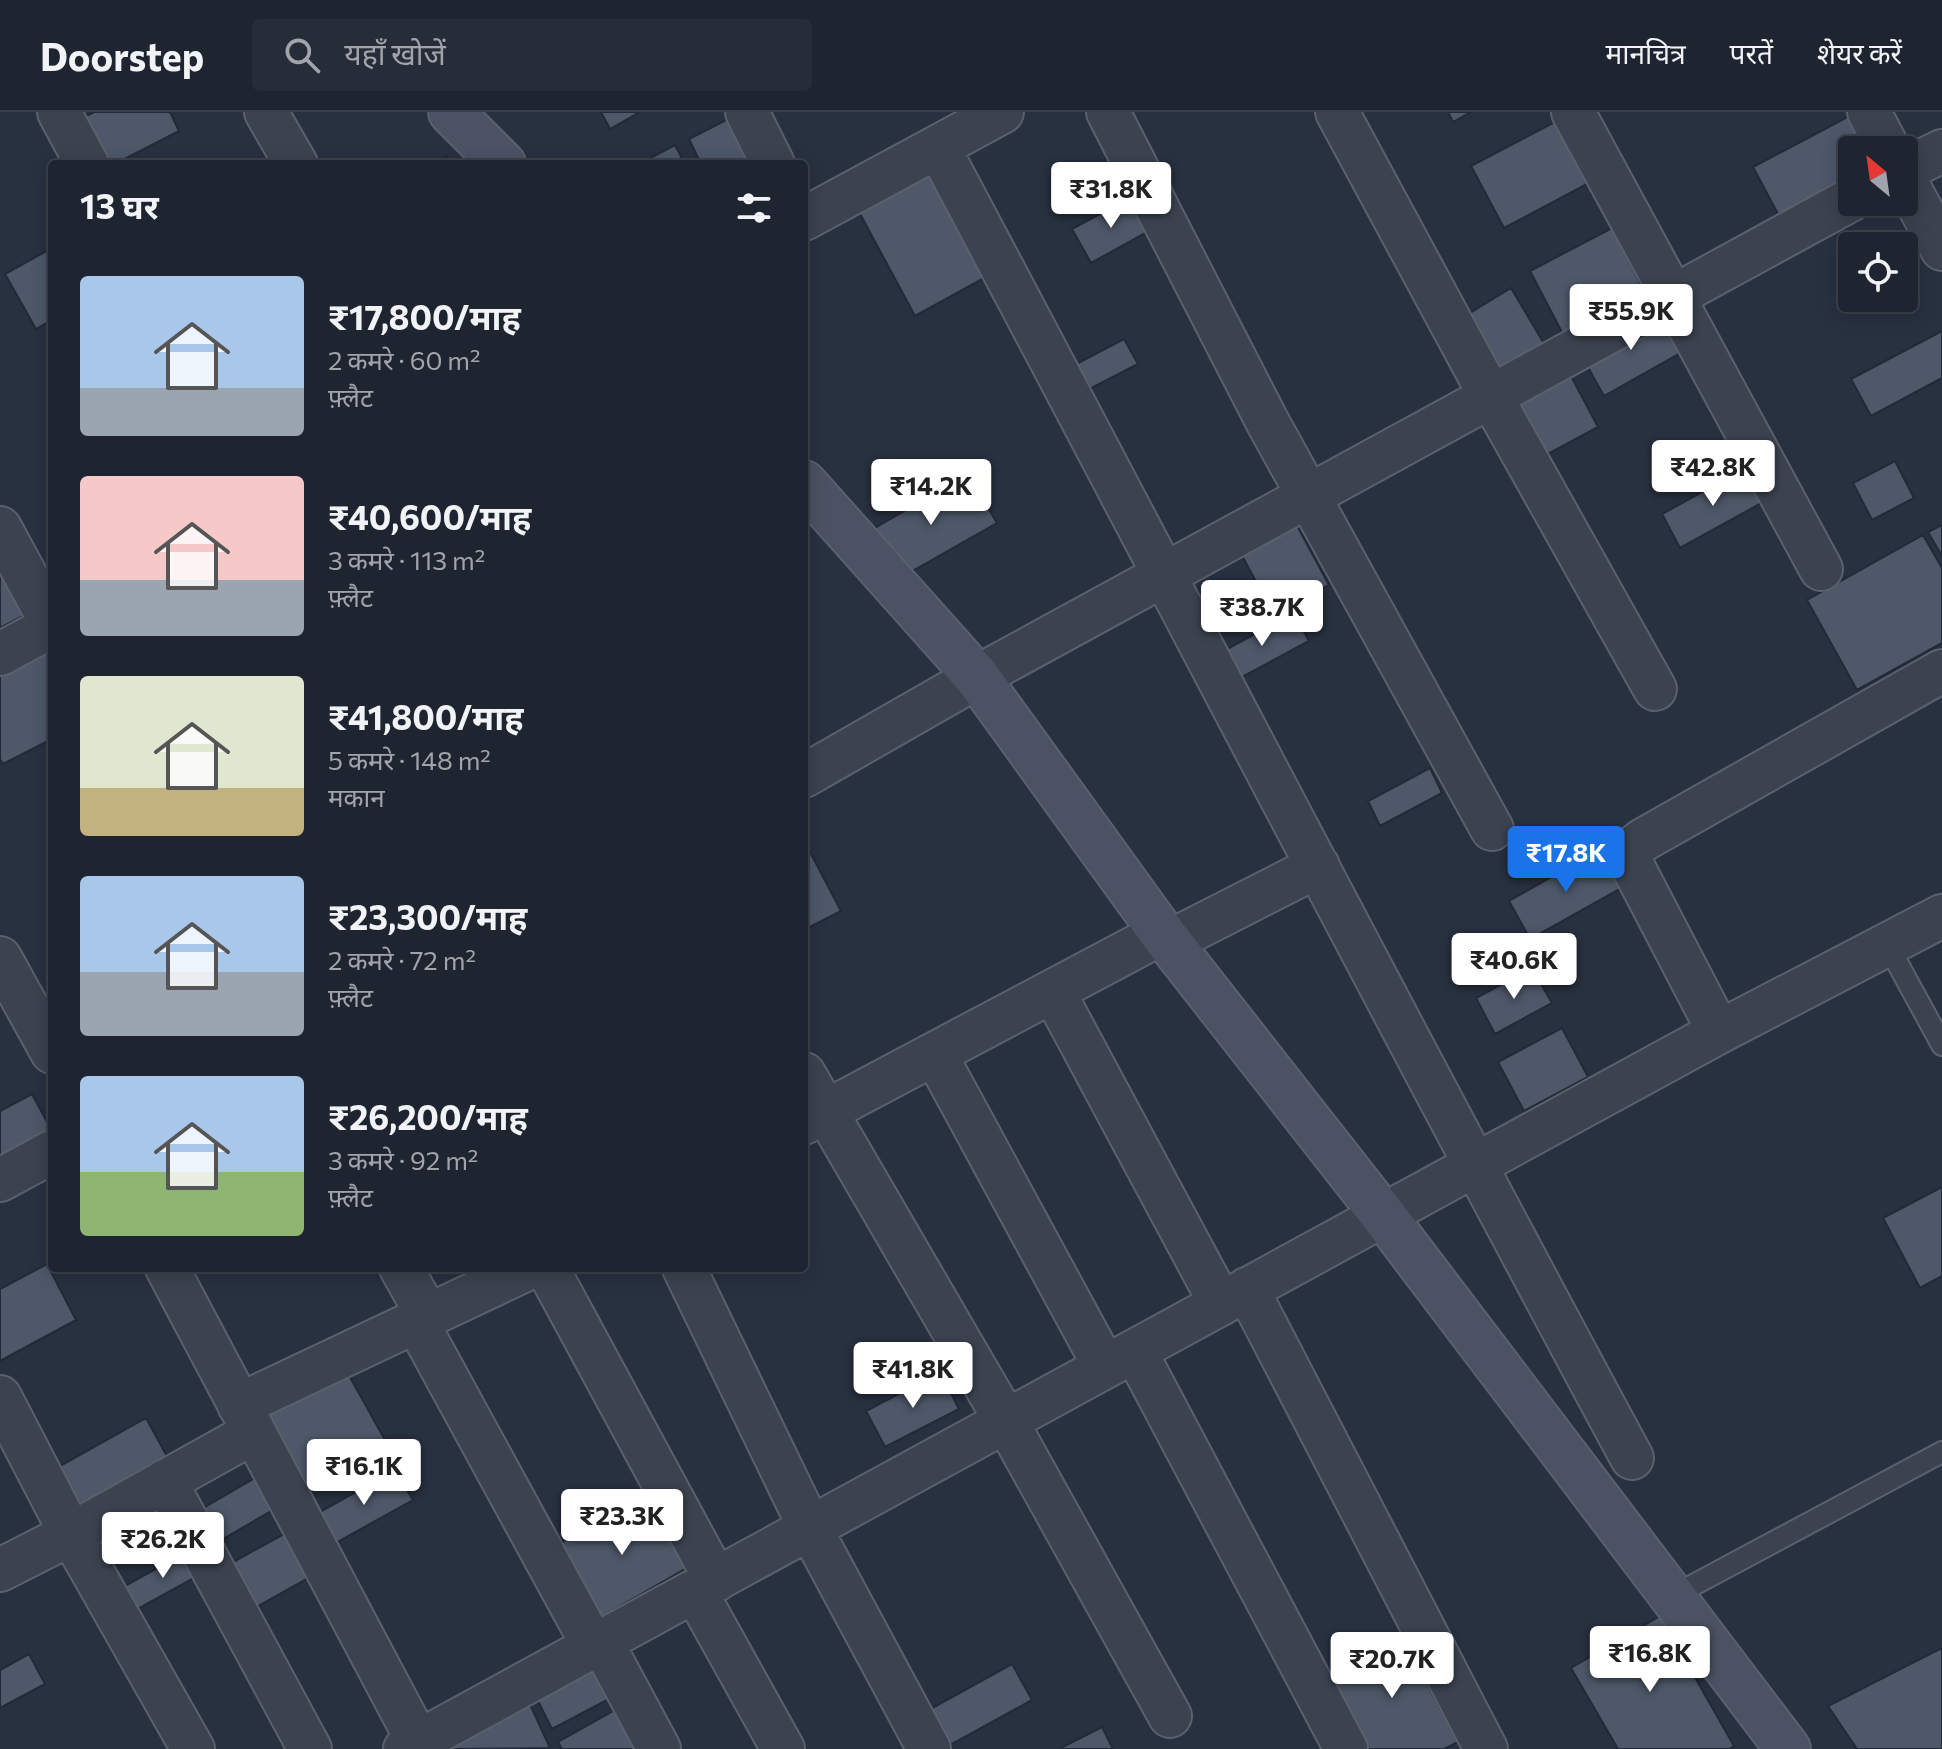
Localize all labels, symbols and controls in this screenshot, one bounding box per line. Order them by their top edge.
search box [252,19,812,91]
text: Doorstep [40,32,204,79]
icon: search [280,33,324,77]
text: यहाँ खोजें [344,34,446,71]
text: मानचित्र [1606,36,1686,70]
text: परतें [1730,36,1773,70]
text: शेयर करें [1817,36,1902,70]
north arrow [1838,136,1918,216]
map controls [1838,136,1918,312]
pin: ₹31.8K [1046,162,1176,230]
text: ₹31.8K [1069,172,1153,203]
text: 13 घर [80,184,159,226]
icon: filters [732,186,776,230]
button: locate [1838,232,1918,312]
pin: ₹55.9K [1566,284,1696,352]
text: ₹55.9K [1588,294,1674,325]
text: ₹17,800/माह [328,295,521,337]
icon: home [144,308,240,404]
text: 2 कमरे · 60 m² [328,344,481,375]
text: फ़्लैट [328,381,373,412]
pin: ₹42.8K [1648,440,1778,508]
text: ₹42.8K [1670,450,1756,481]
pin: ₹14.2K [866,459,996,527]
text: ₹14.2K [889,469,973,500]
text: ₹40,600/माह [328,495,531,537]
icon: home [144,508,240,604]
text: 3 कमरे · 113 m² [328,544,485,575]
pin: ₹38.7K [1197,580,1327,648]
text: फ़्लैट [328,581,373,612]
text: ₹38.7K [1219,590,1305,621]
text: ₹41,800/माह [328,695,524,737]
icon: home [144,708,240,804]
text: 5 कमरे · 148 m² [328,744,491,775]
text: मकान [328,781,385,812]
pin: ₹17.8K [1501,826,1631,894]
text: ₹17.8K [1526,836,1606,867]
text: ₹23,300/माह [328,895,527,937]
icon: home [144,908,240,1004]
pin: ₹40.6K [1449,933,1579,1001]
text: ₹40.6K [1470,943,1558,974]
text: 2 कमरे · 72 m² [328,944,476,975]
text: फ़्लैट [328,981,373,1012]
text: ₹26,200/माह [328,1095,528,1137]
icon: home [144,1108,240,1204]
text: 3 कमरे · 92 m² [328,1144,478,1175]
text: फ़्लैट [328,1181,373,1212]
pin: ₹41.8K [848,1342,978,1410]
text: ₹41.8K [872,1352,954,1383]
pin: ₹16.1K [299,1439,429,1507]
text: ₹16.1K [325,1449,403,1480]
pin: ₹23.3K [557,1489,687,1557]
text: ₹23.3K [579,1499,665,1530]
pin: ₹26.2K [98,1512,228,1580]
text: ₹26.2K [120,1522,206,1553]
pin: ₹16.8K [1585,1626,1715,1694]
pin: ₹20.7K [1327,1632,1457,1700]
text: ₹16.8K [1608,1636,1692,1667]
text: ₹20.7K [1349,1642,1435,1673]

